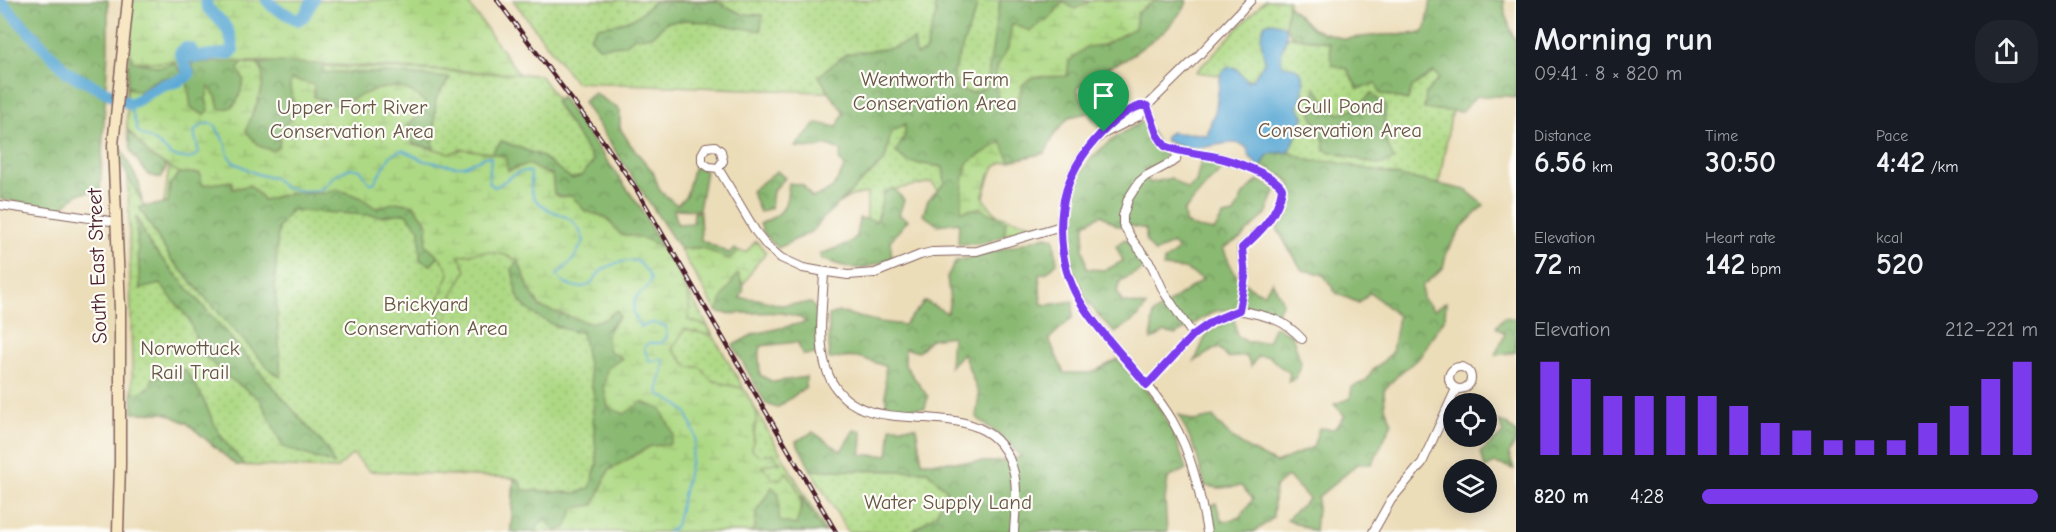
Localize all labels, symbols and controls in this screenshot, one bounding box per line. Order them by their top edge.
text: Morning run [1534,20,1713,58]
button: share [1975,20,2038,83]
text: 09:41 · 8 × 820 m [1534,62,1682,85]
park label: Wentworth Farm Conservation Area [853,67,1017,115]
pin [1078,70,1129,132]
icon: arrive [1087,79,1120,112]
park label: Gull Pond Conservation Area [1258,94,1422,142]
park label: Upper Fort River Conservation Area [270,95,434,143]
text: Distance [1534,127,1591,145]
text: Time [1705,127,1738,145]
text: Pace [1876,127,1908,145]
text: 6.56 [1534,145,1587,180]
text: 30:50 [1705,145,1776,180]
text: 4:42 [1876,145,1925,180]
text: km [1587,158,1613,176]
text: /km [1925,158,1959,176]
street label: South East Street [82,187,112,344]
text: Elevation [1534,229,1595,247]
text: Heart rate [1705,229,1776,247]
text: kcal [1876,229,1903,247]
text: 72 [1534,247,1562,282]
text: 142 [1705,247,1746,282]
text: 520 [1876,247,1924,282]
text: m [1562,260,1581,278]
text: bpm [1746,260,1781,278]
park label: Brickyard Conservation Area [344,292,508,340]
text: Elevation [1534,318,1611,341]
text: 212–221 m [1945,318,2038,341]
park label: Norwottuck Rail Trail [140,336,240,384]
map controls [1443,393,1497,513]
button: locate [1443,393,1497,447]
button: layers [1443,459,1497,513]
text: 820 m [1534,485,1589,508]
text: 4:28 [1630,485,1664,508]
park label: Water Supply Land [864,490,1032,514]

